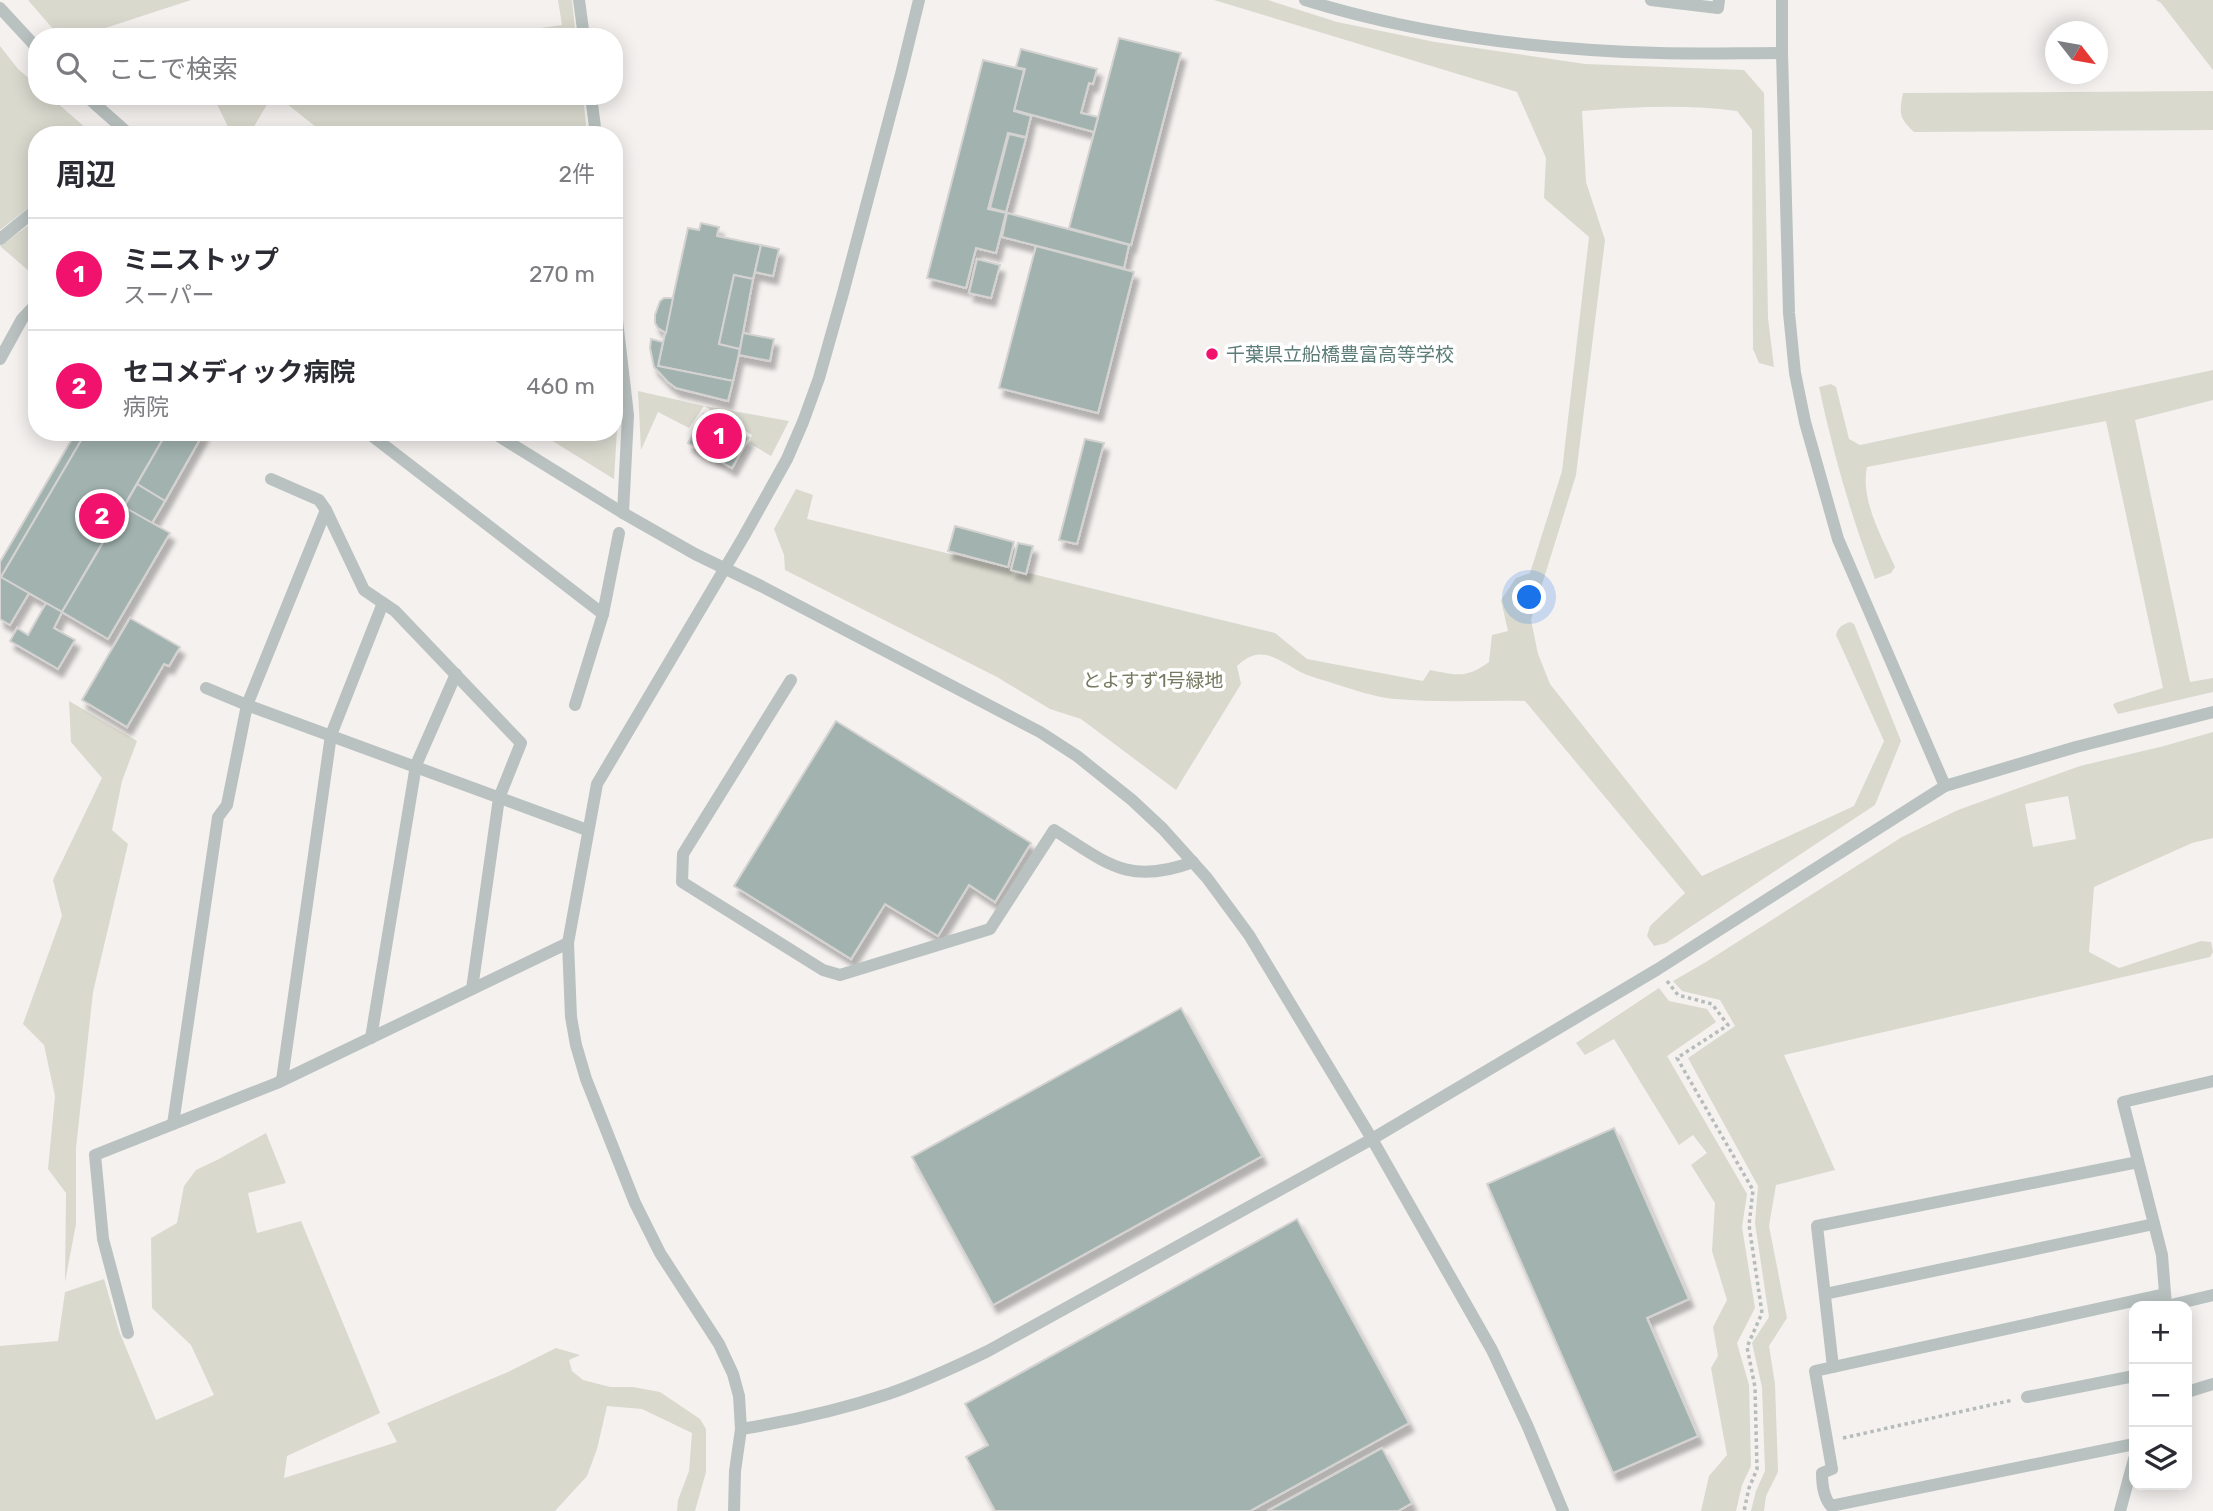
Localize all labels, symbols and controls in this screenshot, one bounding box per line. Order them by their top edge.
north arrow [2045,21,2108,84]
search box [28,28,623,105]
icon: search [52,48,90,86]
text: ここで検索 [108,54,238,85]
text: 周辺 [56,157,116,193]
text: 2件 [558,160,595,188]
text: ミニストップ [123,245,279,276]
text: 1 [73,260,85,288]
text: 270 m [529,260,595,288]
text: スーパー [123,281,215,309]
place label: 千葉県立船橋豊富高等学校 [1226,343,1454,366]
marker: 千葉県立船橋豊富高等学校 [1204,346,1220,362]
text: セコメディック病院 [123,357,355,388]
text: 2 [72,372,86,400]
text: 460 m [526,372,595,400]
text: 病院 [123,393,169,421]
pin: 1 [696,410,742,462]
pin: 2 [79,490,125,542]
your location [1512,580,1546,614]
park label: とよすず1号緑地 [1082,669,1224,692]
map controls [2129,1301,2192,1490]
button: + [2129,1301,2192,1364]
button: − [2129,1364,2192,1427]
button: layers [2129,1427,2192,1490]

